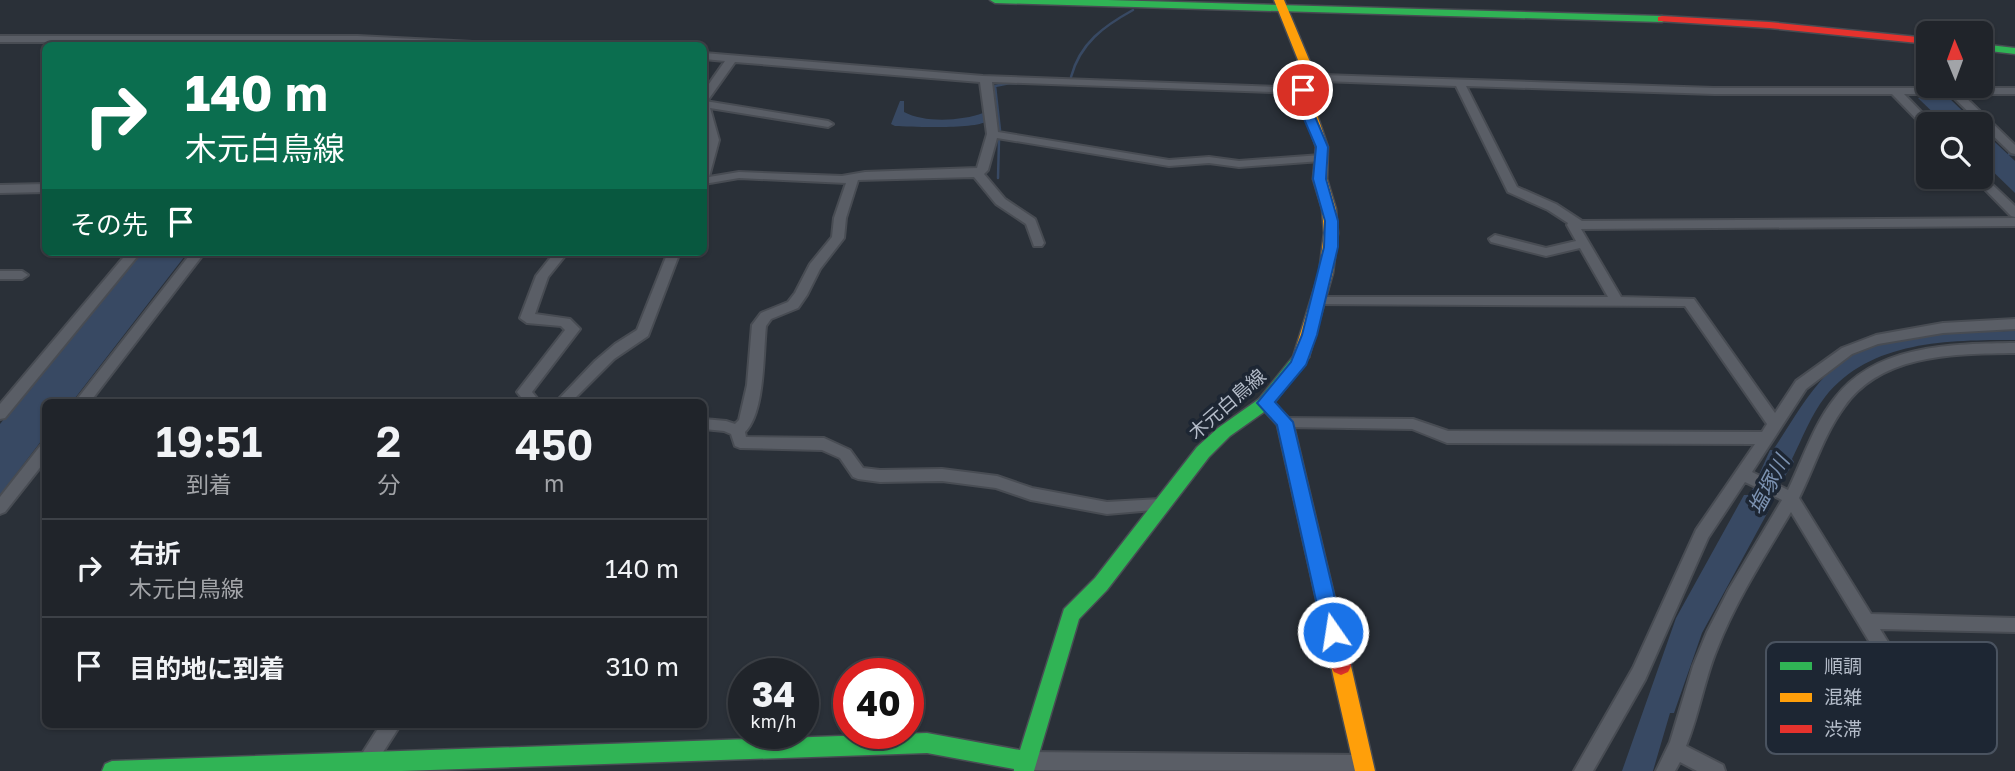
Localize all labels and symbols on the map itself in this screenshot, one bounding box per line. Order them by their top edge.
north arrow [1916,21,1993,98]
pin [1273,60,1333,120]
street label: 木元白鳥線 [1183,364,1270,443]
water label: 塩塚川 [1742,449,1795,518]
position arrow [1296,595,1370,669]
legend [1766,642,1997,754]
text: 順調 [1824,654,1862,677]
speed limit sign: 40 [833,658,924,749]
text: 混雑 [1824,685,1862,708]
text: 渋滞 [1824,717,1862,740]

